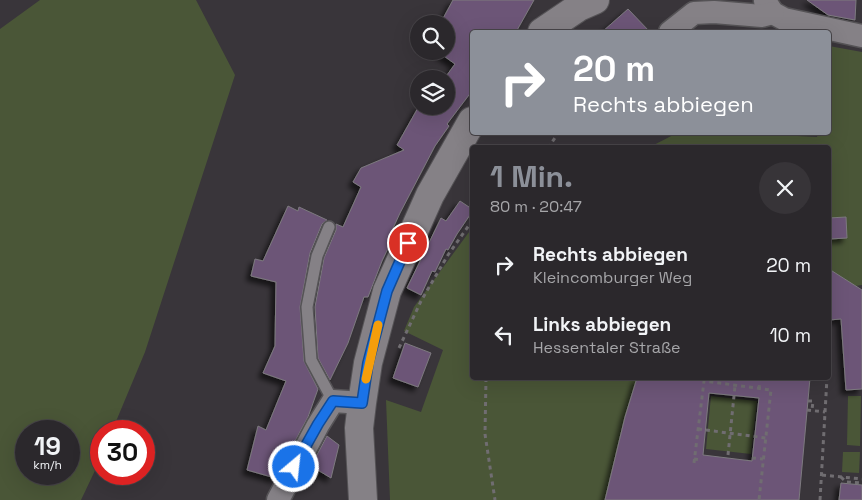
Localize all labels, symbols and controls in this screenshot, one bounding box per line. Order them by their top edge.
map controls [410,15,455,115]
button: search [410,15,455,60]
text: 20 m [573,47,655,91]
icon: right [490,50,555,115]
button: layers [410,70,455,115]
text: Rechts abbiegen [573,90,754,118]
text: 1 Min. [490,157,573,196]
button: close [759,162,811,214]
text: 80 m · 20:47 [490,196,582,217]
pin [387,222,429,264]
icon: arrive [394,229,422,257]
text: Rechts abbiegen [533,242,688,267]
icon: right [490,251,518,279]
text: 20 m [766,253,811,278]
text: Kleincomburger Weg [533,267,692,288]
text: Links abbiegen [533,312,671,337]
icon: left [490,321,518,349]
text: 10 m [770,323,811,348]
text: Hessentaler Straße [533,337,681,358]
speed limit sign: 30 [90,420,155,485]
text: 19 [34,430,61,462]
position arrow [267,440,319,492]
text: km/h [33,457,62,473]

